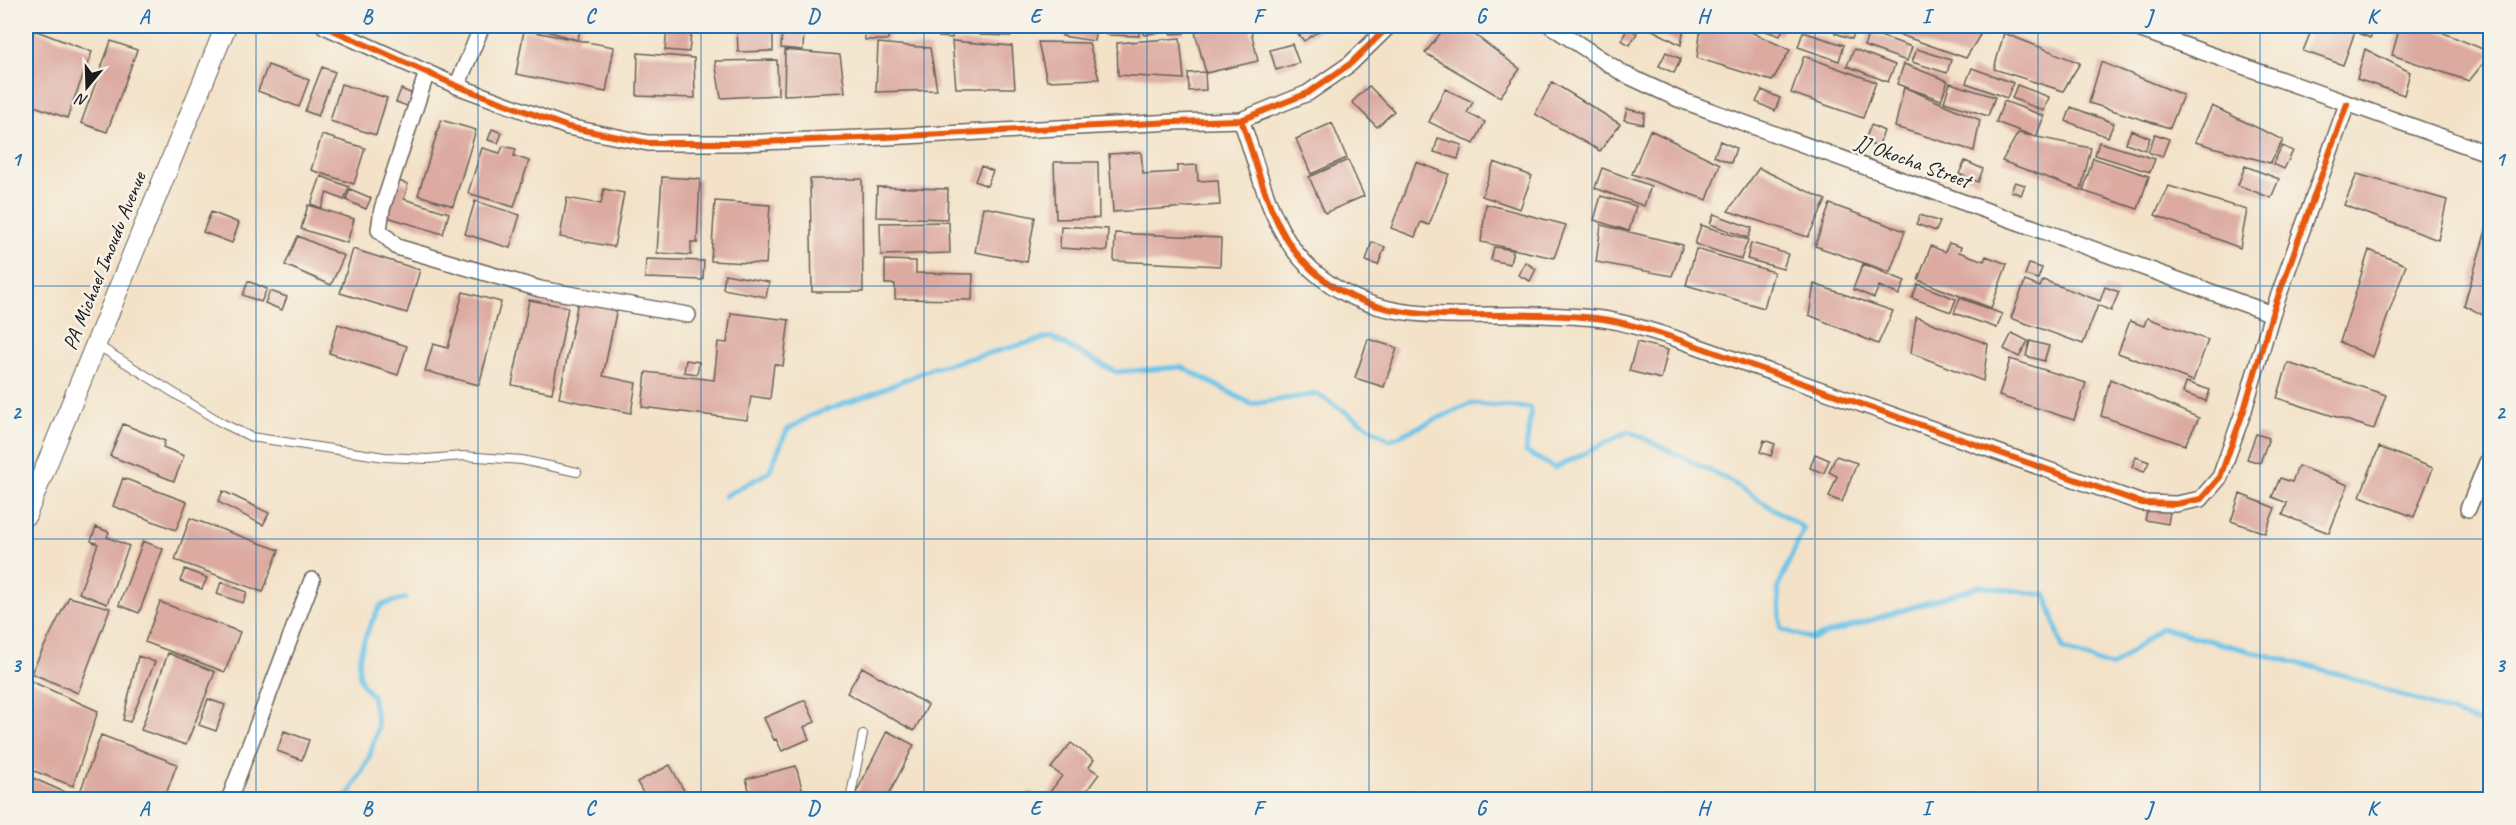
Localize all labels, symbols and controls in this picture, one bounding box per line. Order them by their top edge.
text: A [139,4,151,29]
text: B [362,4,374,29]
text: C [585,4,597,29]
text: D [807,4,821,29]
text: E [1030,4,1044,29]
text: F [1253,4,1267,29]
text: G [1476,4,1489,29]
text: H [1697,4,1712,29]
text: I [1922,4,1935,29]
text: J [2144,4,2156,29]
text: K [2367,4,2381,29]
north arrow [57,57,117,117]
text: N [72,88,90,111]
street label: JJ Okocha Street [1851,128,1977,195]
text: 1 [12,147,23,172]
text: 1 [2496,147,2507,172]
street label: PA Michael Imoudu Avenue [56,167,152,354]
text: 2 [12,400,23,425]
text: 2 [2496,400,2507,425]
text: 3 [12,653,23,678]
text: 3 [2496,653,2507,678]
text: A [139,796,151,821]
text: B [362,796,374,821]
text: C [585,796,597,821]
text: D [807,796,821,821]
text: E [1030,796,1044,821]
text: F [1253,796,1267,821]
text: G [1476,796,1489,821]
text: H [1697,796,1712,821]
text: I [1922,796,1935,821]
text: J [2144,796,2156,821]
text: K [2367,796,2381,821]

